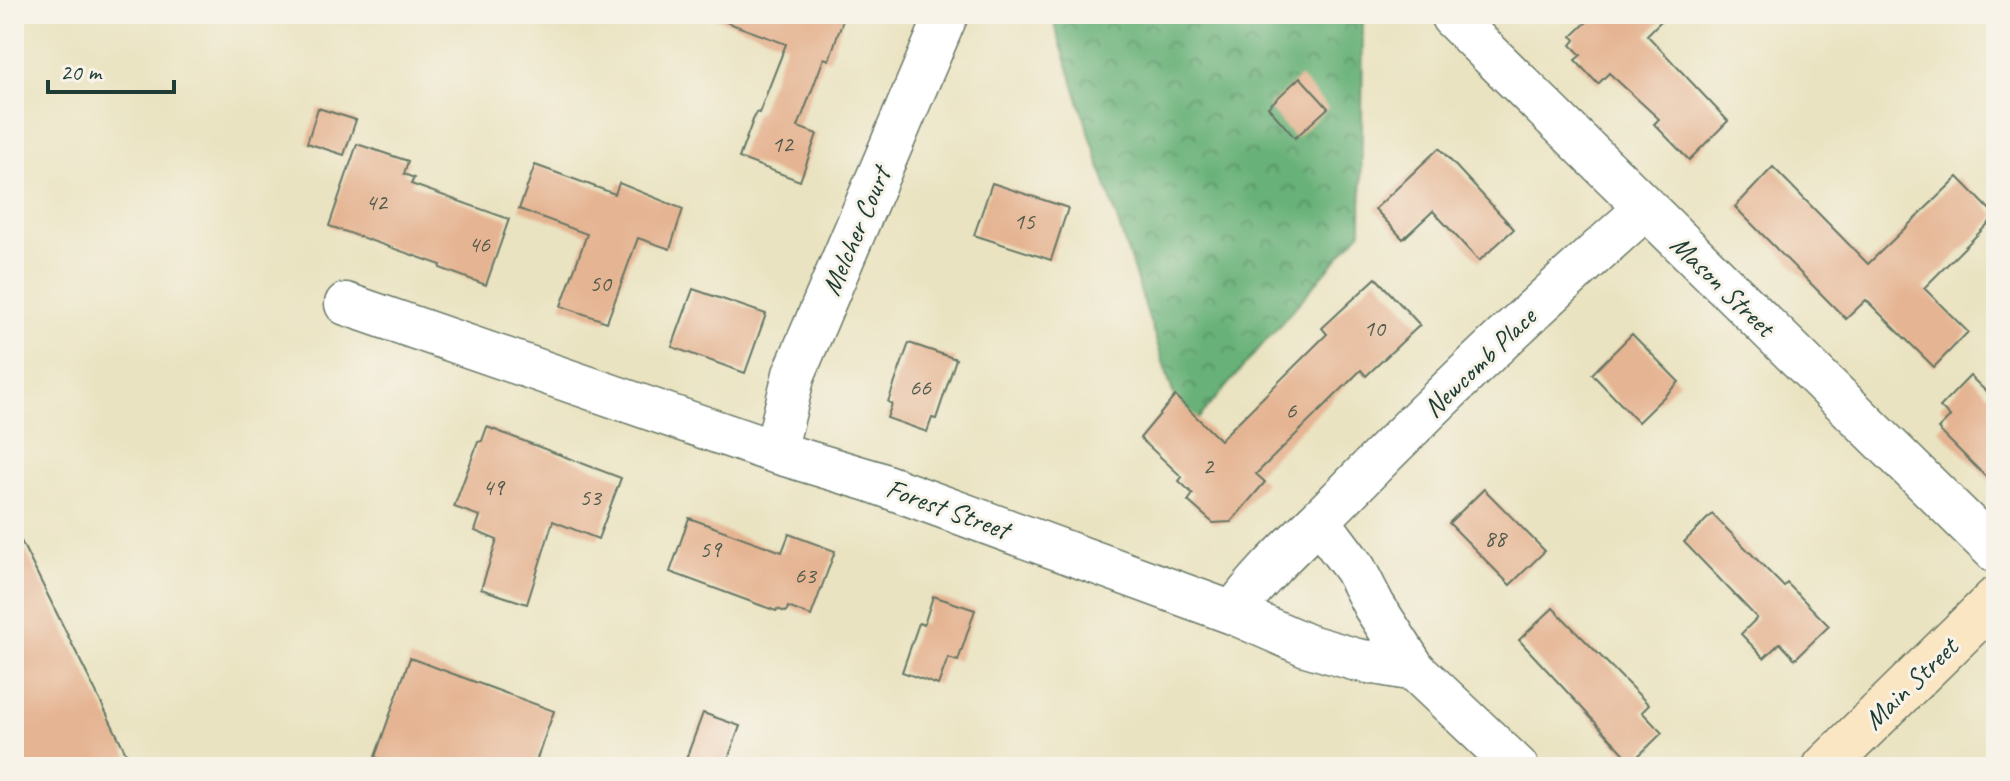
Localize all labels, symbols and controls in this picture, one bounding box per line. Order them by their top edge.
scale bar [48,44,174,94]
text: 20 m [60,57,103,87]
house number: 12 [771,129,795,159]
street label: Melcher Court [813,159,900,300]
house number: 42 [365,187,389,217]
house number: 15 [1013,206,1036,236]
street label: Mason Street [1663,227,1784,346]
house number: 46 [468,229,491,259]
house number: 50 [589,268,613,298]
street label: Newcomb Place [1415,299,1545,425]
house number: 10 [1363,313,1387,343]
house number: 66 [909,372,932,402]
house number: 6 [1286,395,1298,425]
house number: 2 [1203,451,1216,481]
street label: Forest Street [882,470,1017,548]
house number: 49 [482,472,506,502]
house number: 53 [579,482,603,512]
house number: 88 [1484,523,1508,553]
house number: 59 [699,534,723,564]
house number: 63 [794,560,818,590]
street label: Main Street [1856,628,1967,737]

